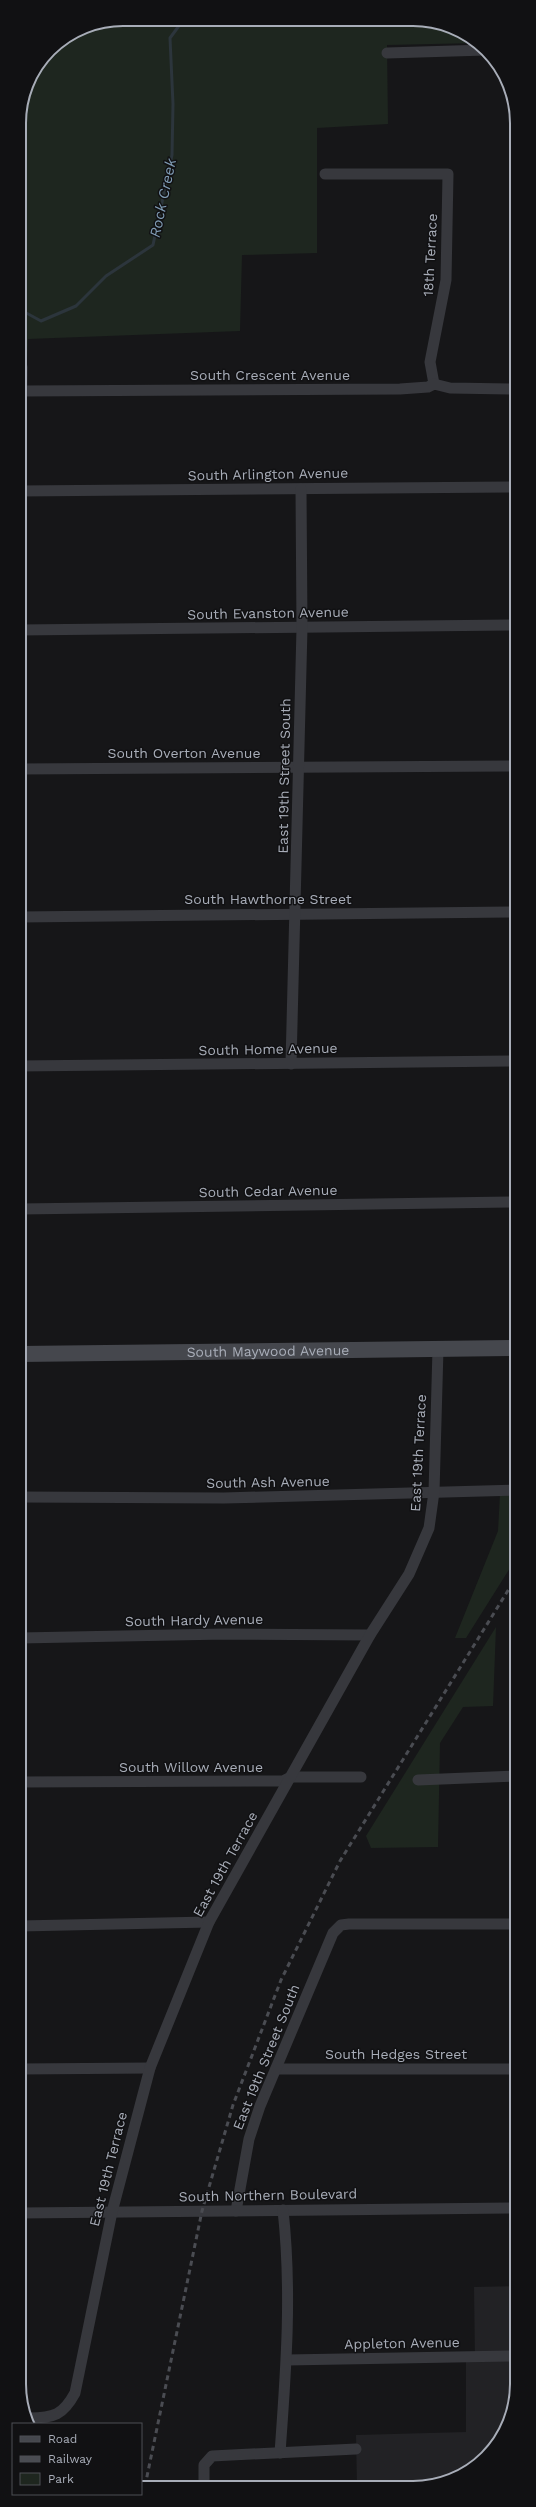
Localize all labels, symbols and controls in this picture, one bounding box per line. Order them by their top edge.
water label: Rock Creek [146,156,180,239]
street label: 18th Terrace [420,213,440,297]
street label: South Crescent Avenue [190,367,350,383]
street label: South Arlington Avenue [188,465,348,483]
street label: South Evanston Avenue [187,604,349,622]
street label: East 19th Street South [275,698,293,854]
street label: South Overton Avenue [107,745,261,761]
street label: South Hawthorne Street [184,891,352,907]
street label: South Home Avenue [198,1040,338,1058]
street label: South Cedar Avenue [198,1182,338,1200]
street label: South Maywood Avenue [186,1342,349,1360]
street label: East 19th Terrace [407,1394,429,1512]
street label: South Ash Avenue [206,1473,330,1491]
street label: South Hardy Avenue [125,1611,263,1629]
street label: South Willow Avenue [119,1759,263,1775]
street label: East 19th Terrace [189,1809,261,1919]
street label: East 19th Street South [229,1982,303,2132]
street label: South Hedges Street [325,2046,467,2062]
street label: East 19th Terrace [86,2110,130,2228]
street label: South Northern Boulevard [179,2185,357,2205]
street label: Appleton Avenue [344,2334,460,2352]
legend [12,2423,142,2495]
text: Road [48,2432,77,2446]
text: Railway [48,2452,93,2466]
text: Park [48,2472,74,2486]

